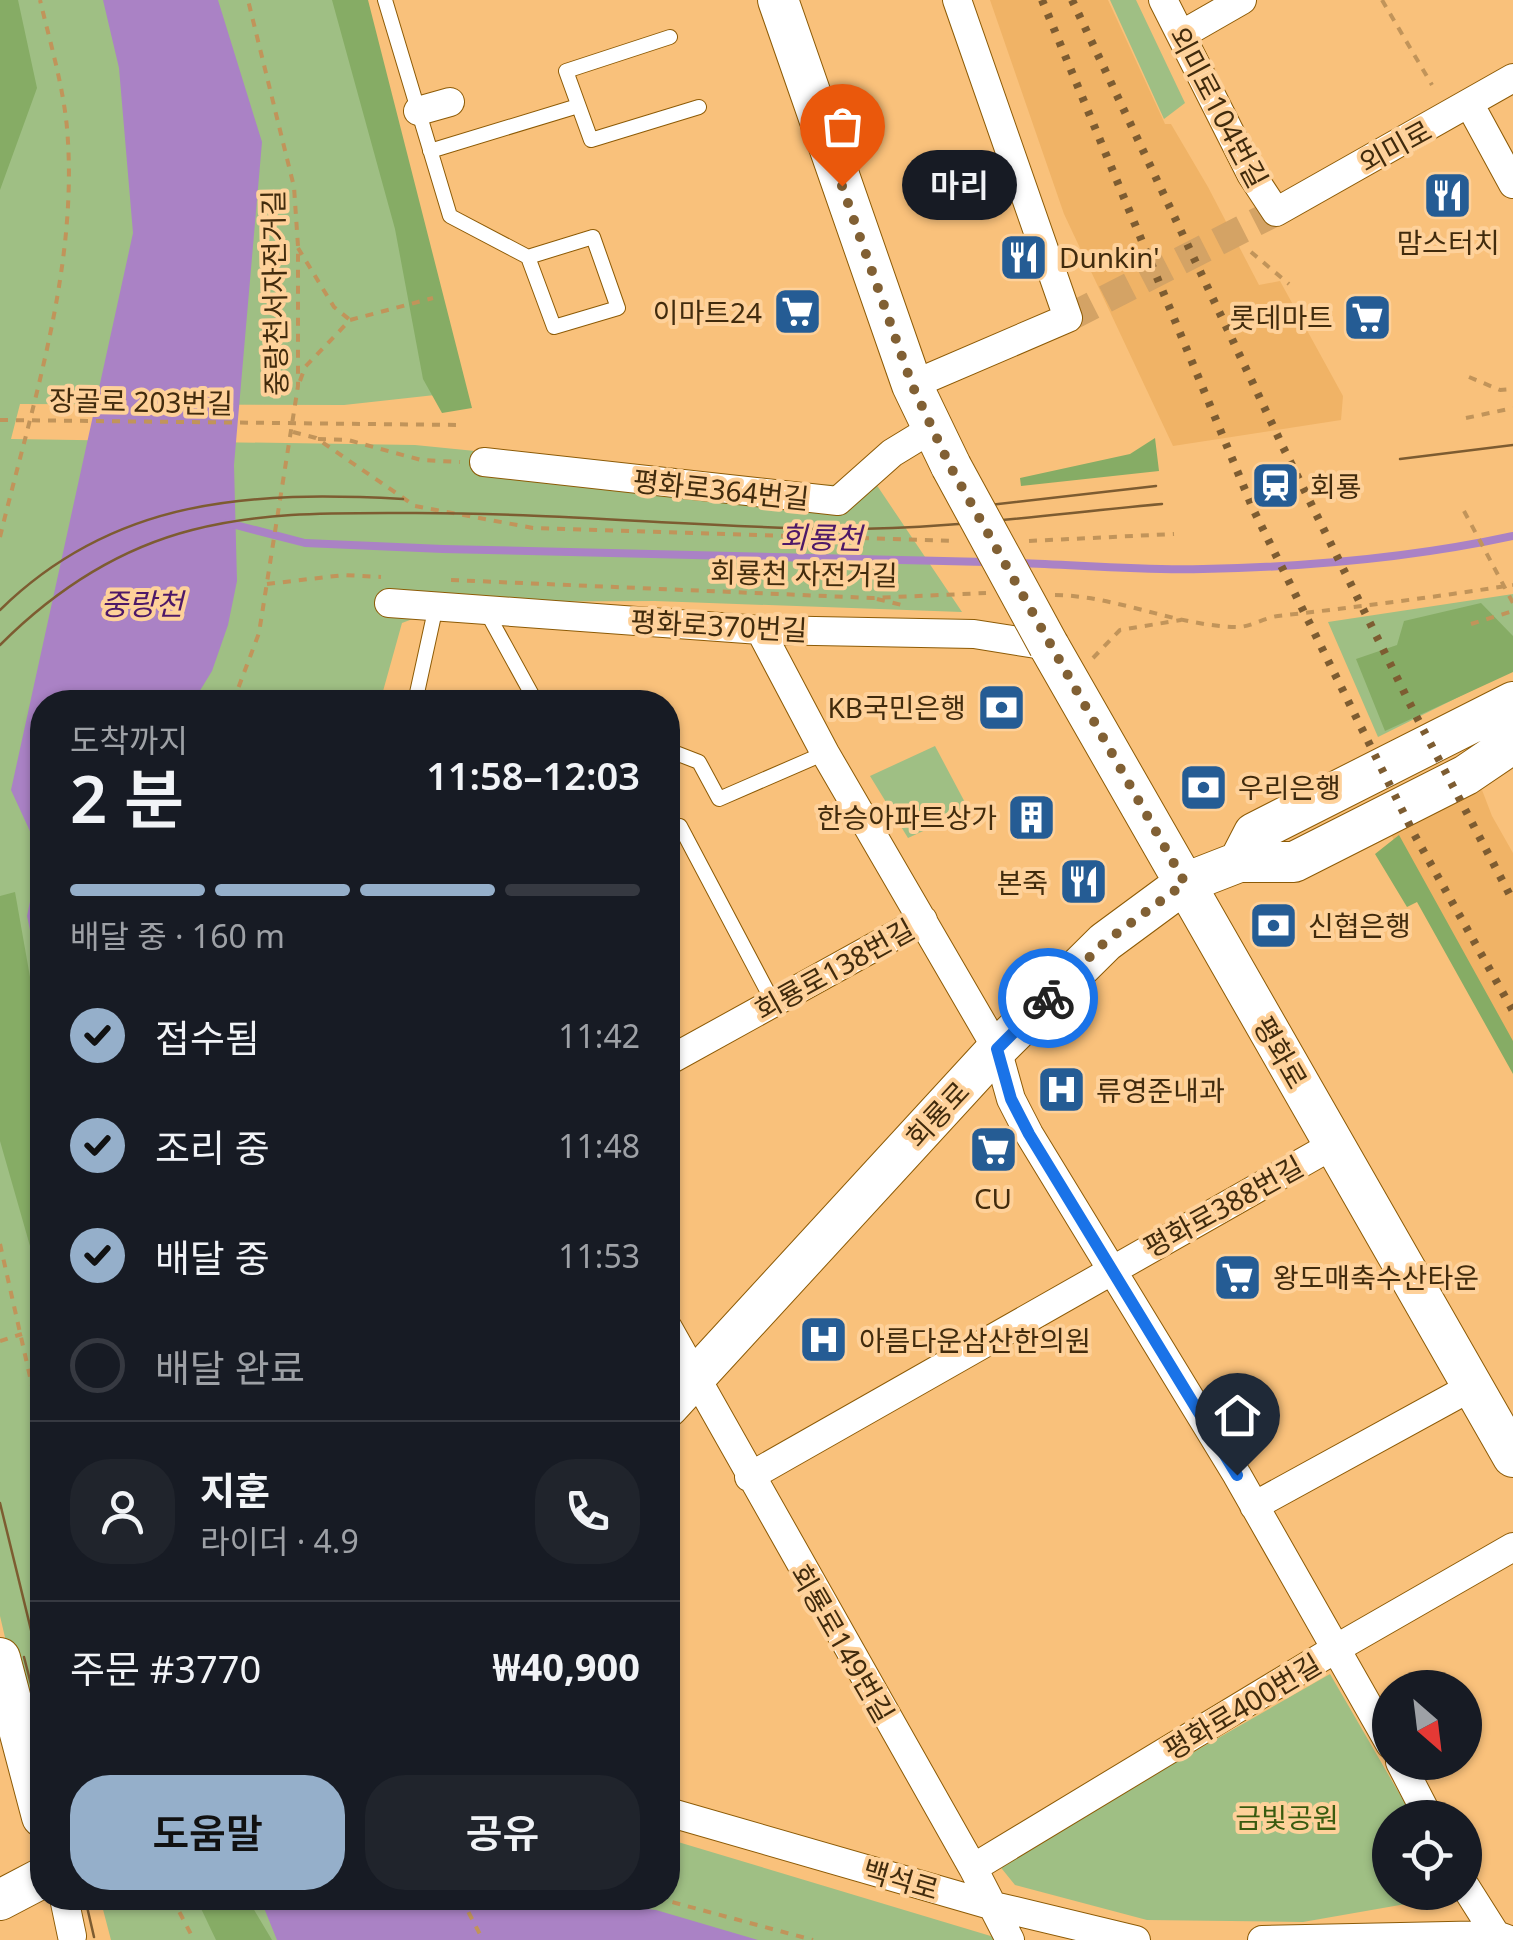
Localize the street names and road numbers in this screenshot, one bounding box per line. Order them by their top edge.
street label: 외미로104번길 [1161,20,1277,194]
street label: 외미로 [1352,111,1438,181]
street label: 중랑천서자전거길 [253,190,295,396]
street label: 장골로 203번길 [49,380,233,422]
street label: 평화로364번길 [631,461,811,517]
street label: 회룡천 자전거길 [710,552,898,594]
street label: 평화로370번길 [630,601,808,649]
street label: 회룡로138번길 [747,910,921,1028]
street label: 평화로 [1245,1009,1317,1095]
street label: 회룡로 [897,1073,977,1155]
street label: 평화로388번길 [1136,1147,1310,1265]
street label: 회룡로149번길 [782,1557,904,1729]
street label: 평화로400번길 [1156,1644,1328,1768]
street label: 백석로 [859,1850,943,1908]

